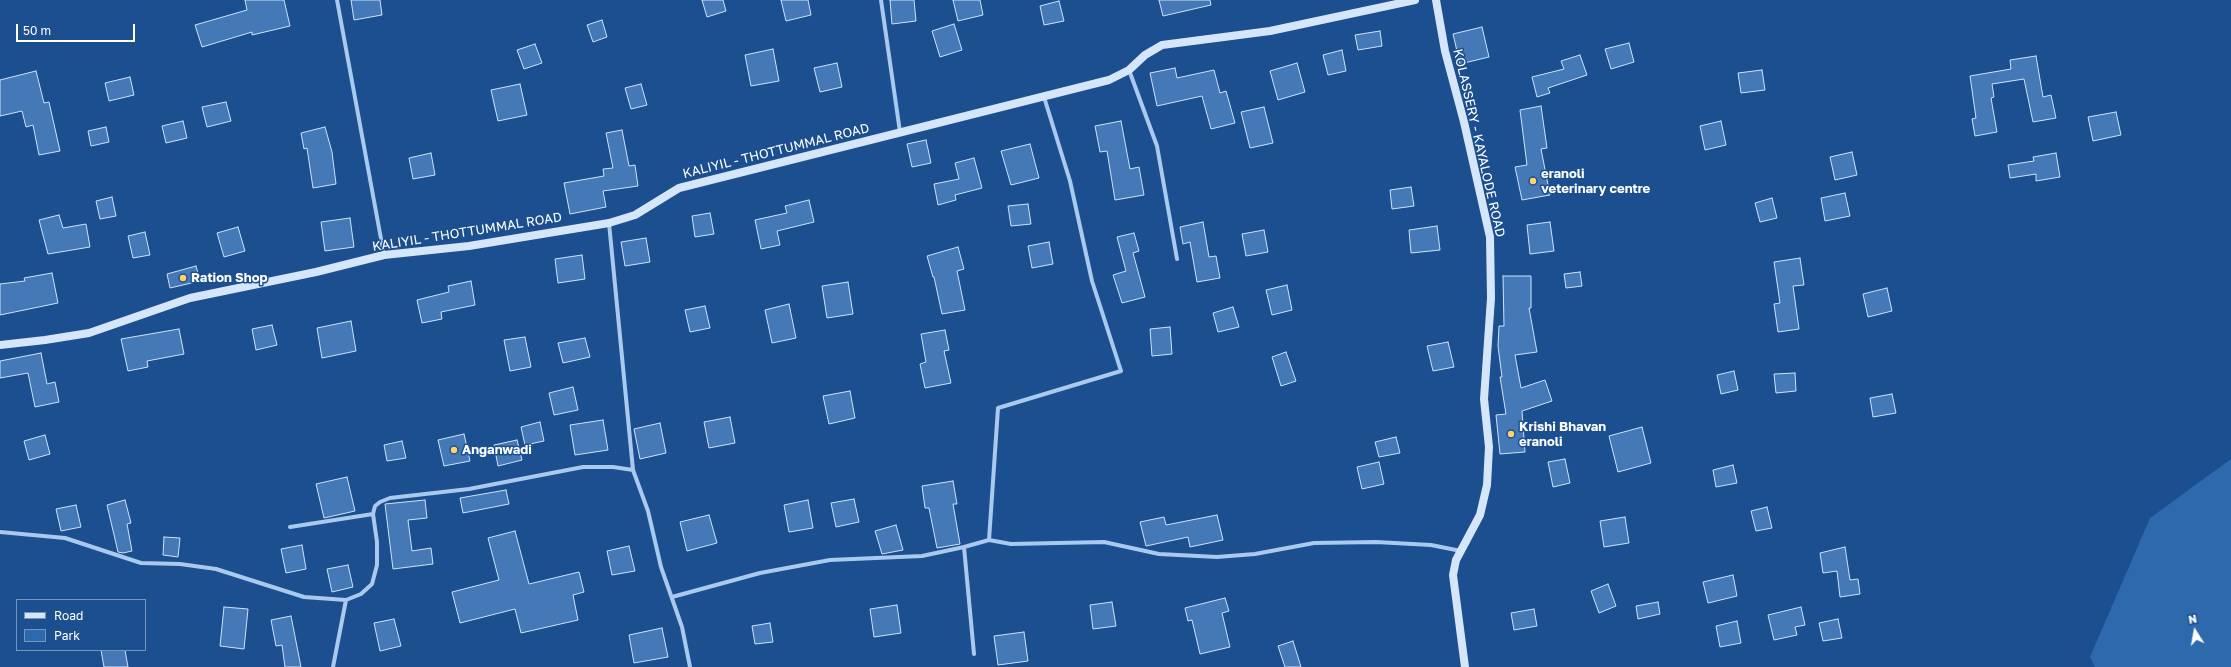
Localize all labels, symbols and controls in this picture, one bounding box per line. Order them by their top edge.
scale bar [18,16,137,42]
text: 50 m [23,23,51,38]
street label: KOLASSERY - KAYALODE ROAD [1450,47,1508,239]
street label: KALIYIL - THOTTUMMAL ROAD [681,120,871,182]
place label: eranoli veterinary centre [1541,166,1650,197]
marker: eranoli veterinary centre [1528,176,1538,186]
street label: KALIYIL - THOTTUMMAL ROAD [371,209,563,255]
place label: Ration Shop [191,270,267,286]
marker: Ration Shop [178,273,188,283]
place label: Krishi Bhavan eranoli [1519,419,1606,450]
marker: Krishi Bhavan eranoli [1506,429,1516,439]
place label: Anganwadi [462,442,532,458]
marker: Anganwadi [449,445,459,455]
legend [16,599,146,651]
text: Road [54,608,83,623]
north arrow [2175,611,2215,651]
text: N [2187,612,2198,626]
text: Park [54,628,80,643]

